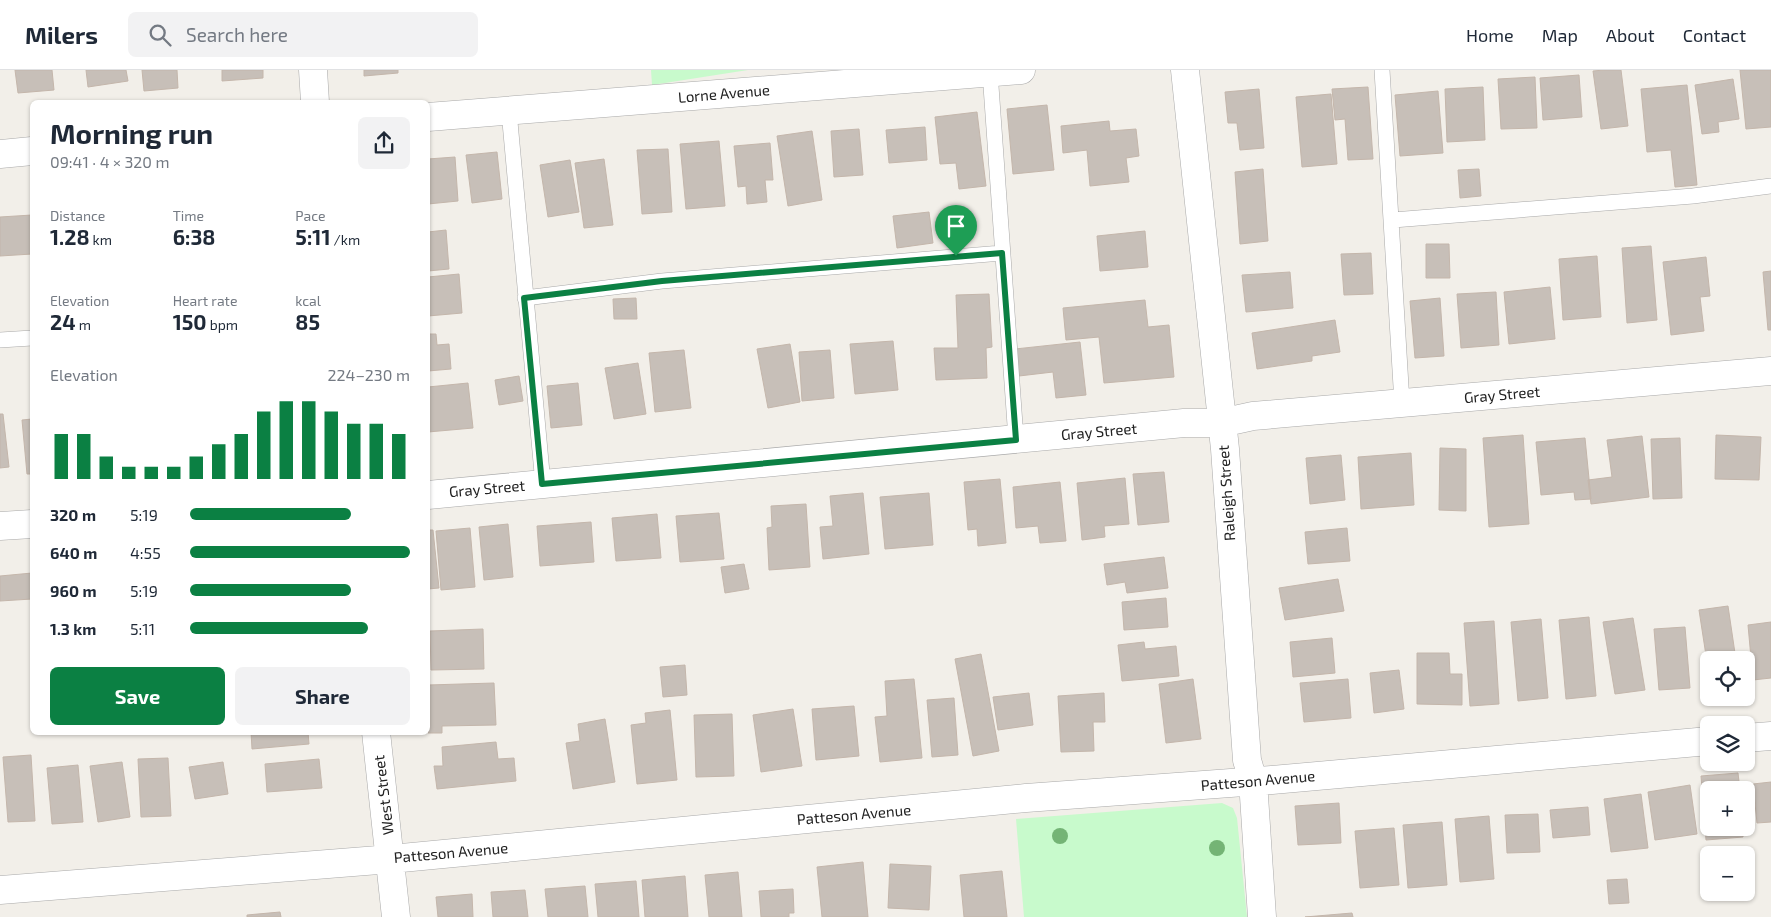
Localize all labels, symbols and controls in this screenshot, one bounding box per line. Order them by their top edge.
search box [128,12,478,57]
text: Milers [25,20,98,49]
icon: search [146,21,174,49]
text: Search here [186,23,288,46]
text: Home [1466,24,1514,46]
text: Map [1542,24,1578,46]
text: About [1606,24,1655,46]
text: Contact [1683,24,1746,46]
street label: Lorne Avenue [677,80,771,106]
text: Morning run [50,116,213,150]
button: share [358,117,410,169]
text: 09:41 · 4 × 320 m [50,152,170,171]
pin [935,205,977,256]
text: Distance [50,207,105,224]
text: Time [173,207,204,224]
text: Pace [295,207,325,224]
icon: arrive [942,212,970,240]
text: 1.28 [50,224,89,249]
text: 6:38 [173,224,215,249]
text: 5:11 [295,224,330,249]
text: km [89,231,112,248]
text: /km [330,231,360,248]
text: Elevation [50,292,109,309]
text: Heart rate [173,292,237,309]
text: kcal [295,292,321,309]
text: 24 [50,309,76,334]
text: 150 [173,309,207,334]
text: 85 [295,309,320,334]
text: m [76,316,91,333]
text: bpm [207,316,238,333]
text: Elevation [50,365,118,384]
text: 224–230 m [328,365,410,384]
street label: Gray Street [1463,382,1541,406]
street label: Gray Street [1060,419,1138,443]
street label: Raleigh Street [1214,444,1238,542]
street label: Gray Street [448,476,526,500]
text: 320 m [50,505,96,524]
text: 5:19 [130,505,158,524]
text: 640 m [50,543,97,562]
text: 4:55 [130,543,161,562]
text: 960 m [50,581,97,600]
text: 5:19 [130,581,158,600]
text: 1.3 km [50,619,96,638]
text: 5:11 [130,619,155,638]
map controls [1700,651,1755,901]
button: locate [1700,651,1755,706]
button: Save [50,667,225,725]
button: Share [235,667,410,725]
button: layers [1700,716,1755,771]
street label: West Street [369,754,397,836]
street label: Patteson Avenue [1200,766,1316,794]
button: + [1700,781,1755,836]
street label: Patteson Avenue [796,800,912,828]
street label: Patteson Avenue [393,838,509,866]
button: − [1700,846,1755,901]

